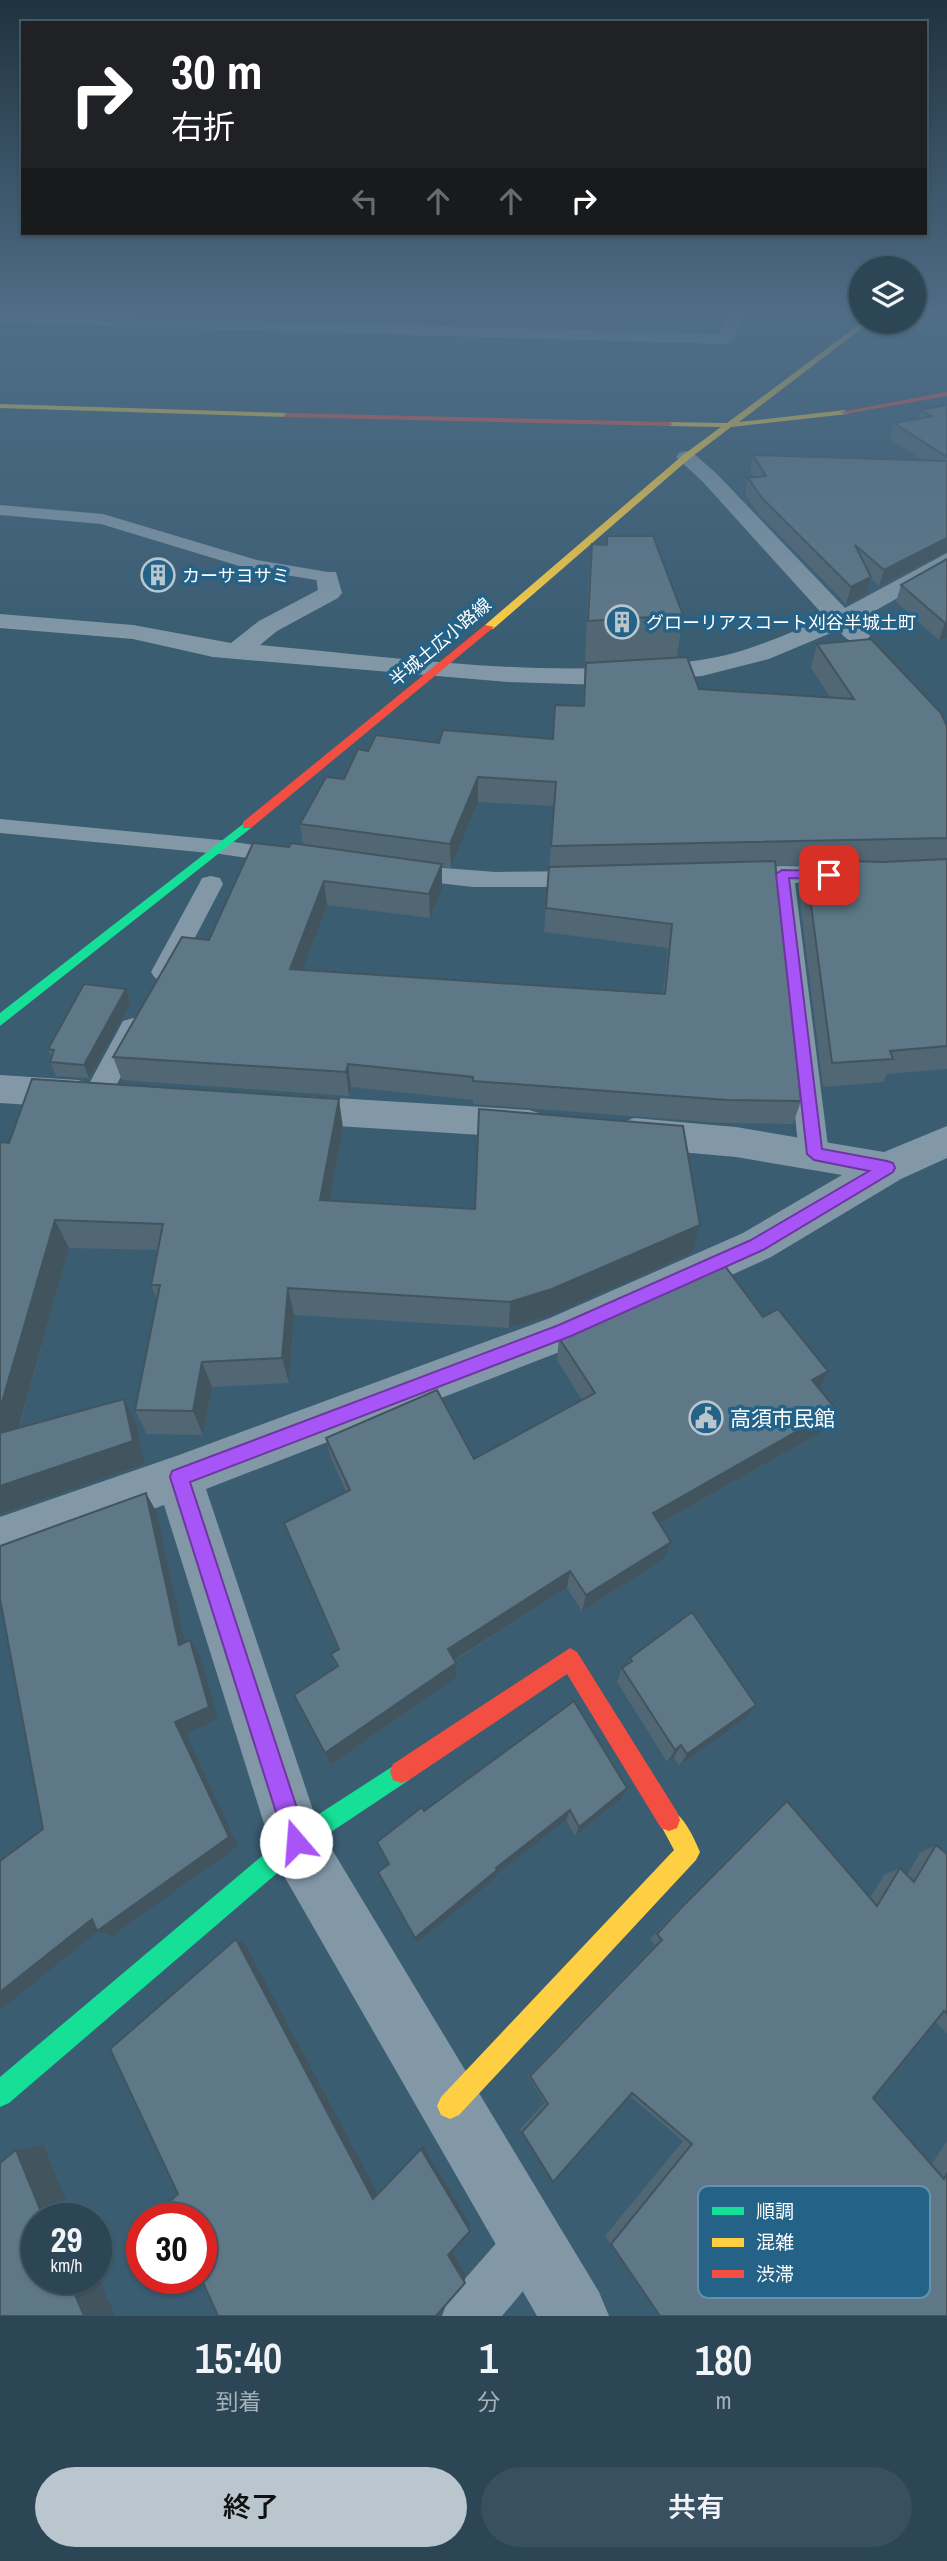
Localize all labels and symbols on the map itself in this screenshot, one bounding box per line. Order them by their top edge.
building icon: カーサヨサミ [139,556,177,594]
place label: カーサヨサミ [182,563,290,588]
street label: 半城土広小路線 [384,592,496,692]
building icon: グローリアスコート刈谷半城土町 [603,603,641,641]
place label: グローリアスコート刈谷半城土町 [646,610,916,635]
pin [799,845,859,905]
public building icon: 高須市民館 [687,1399,725,1437]
place label: 高須市民館 [730,1404,835,1433]
position arrow [259,1805,333,1879]
legend [698,2186,930,2298]
text: 順調 [756,2198,794,2224]
speed limit sign: 30 [126,2203,217,2294]
text: 混雑 [756,2229,794,2255]
text: 渋滞 [756,2261,794,2287]

